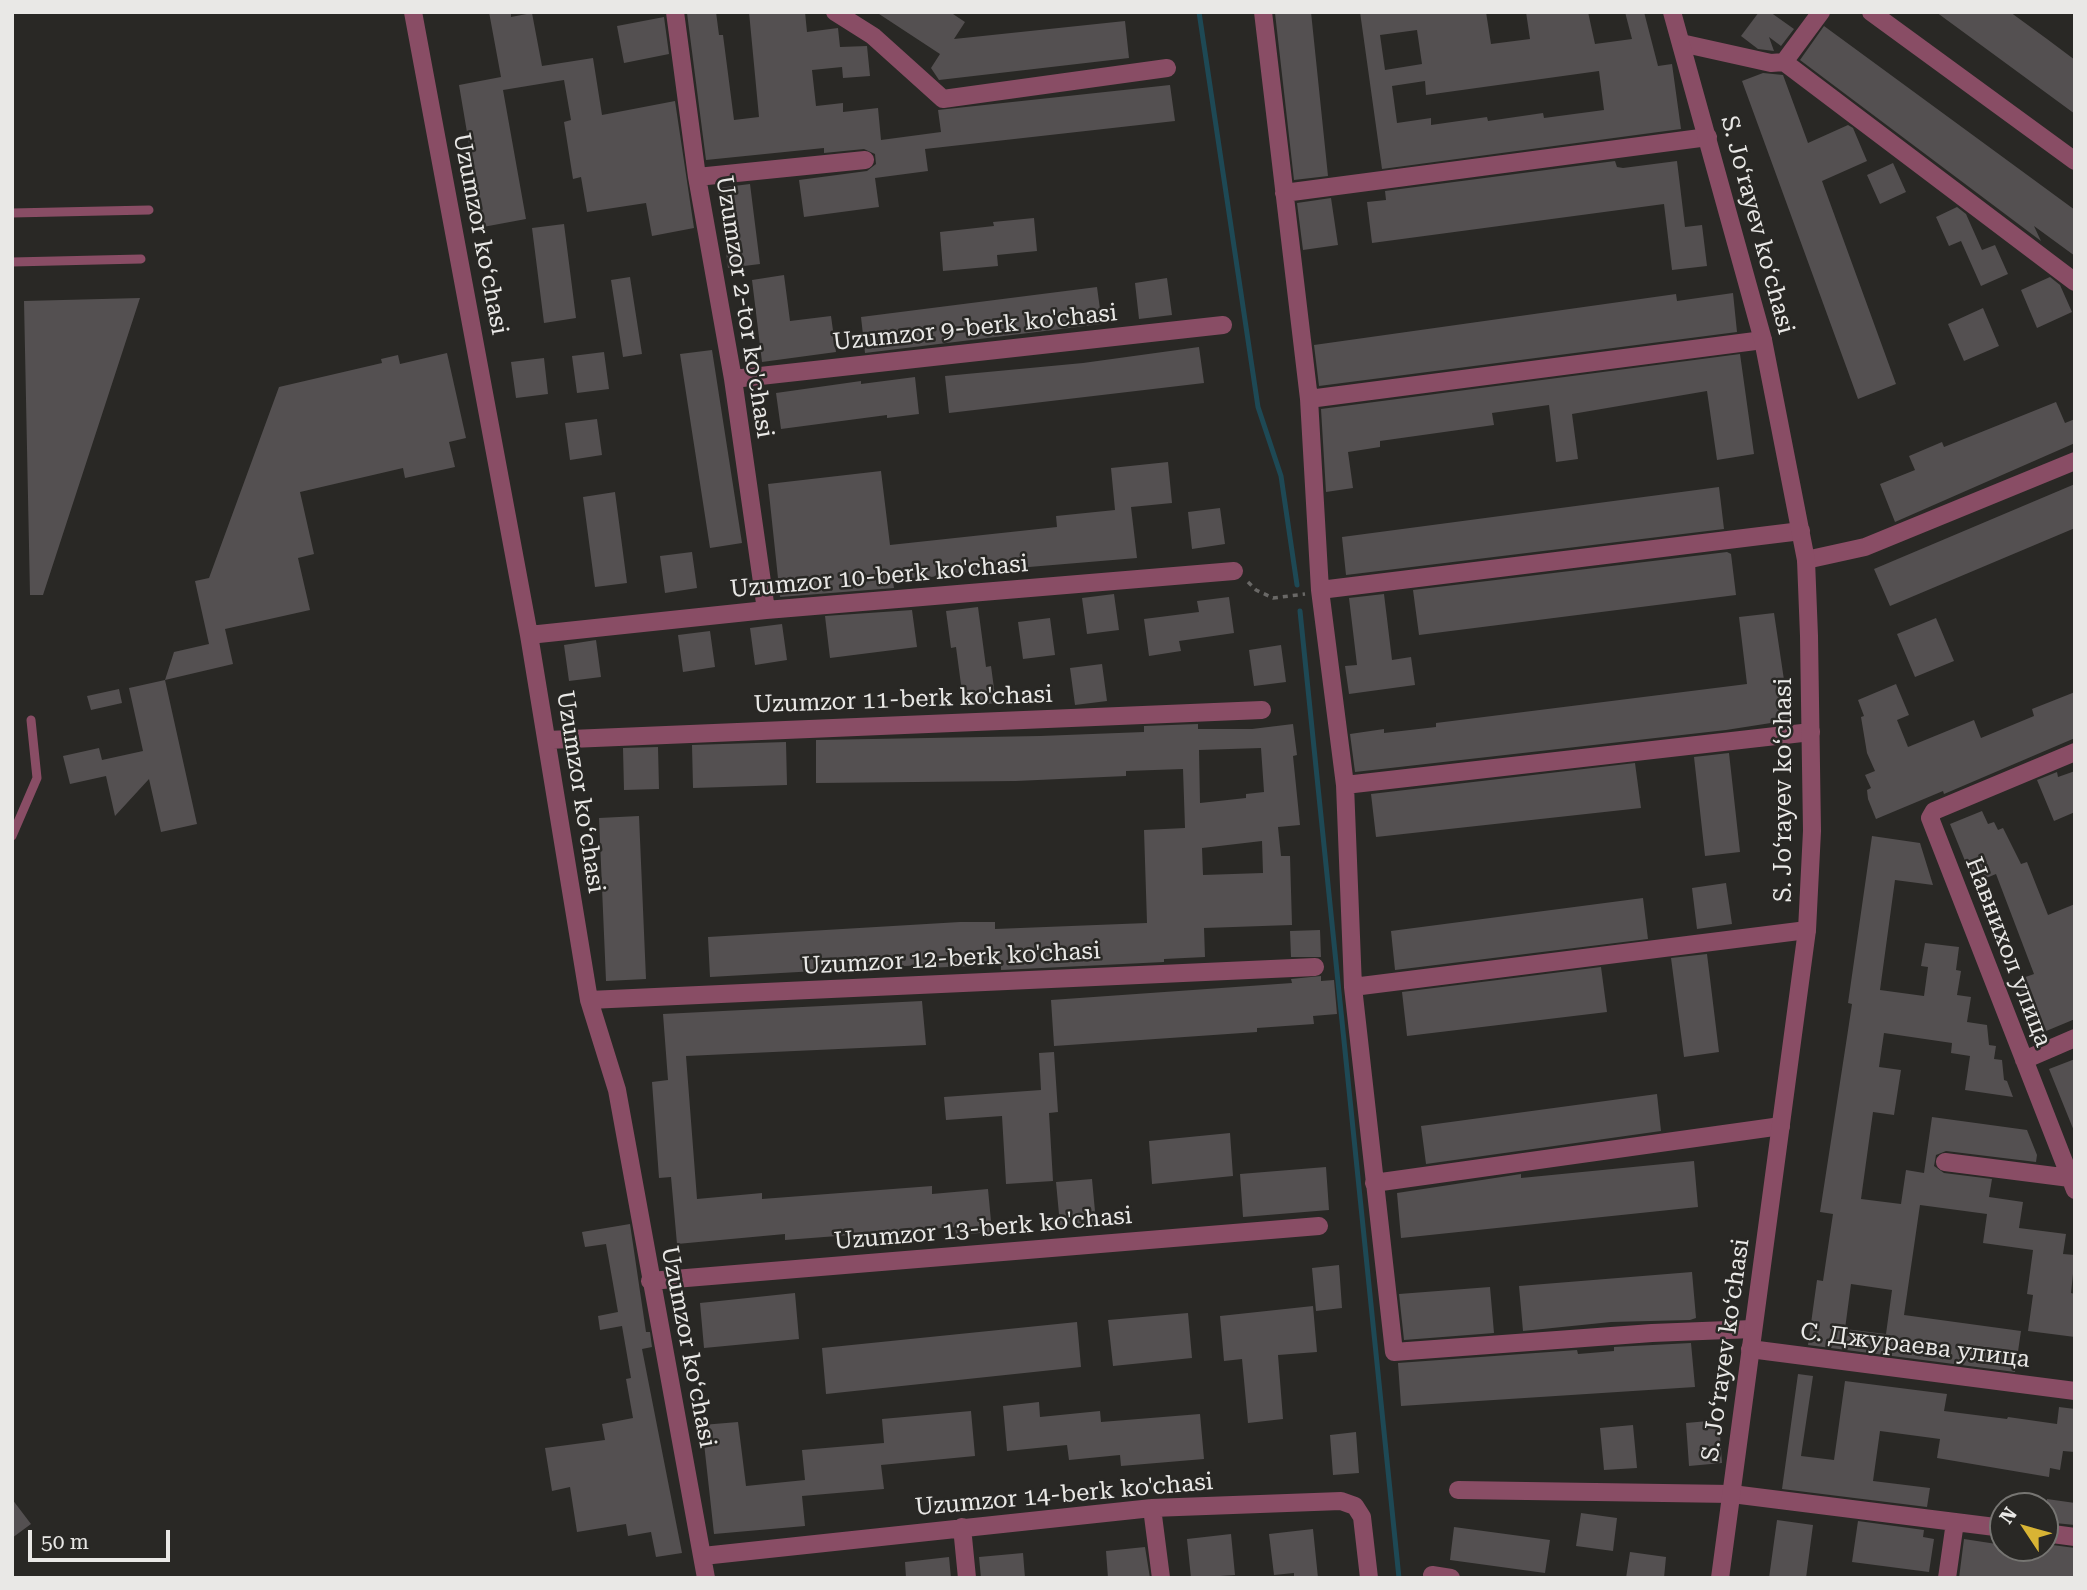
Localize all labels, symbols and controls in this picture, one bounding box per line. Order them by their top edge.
street label: S. Joʻrayev koʻchasi [1714,113,1800,337]
street label: Uzumzor koʻchasi [446,131,514,337]
street label: Uzumzor 2-tor ko'chasi [709,174,779,440]
street label: Uzumzor 9-berk ko'chasi [831,299,1119,357]
street label: Uzumzor 10-berk ko'chasi [729,550,1029,604]
street label: S. Joʻrayev koʻchasi [1770,678,1798,902]
street label: Uzumzor 11-berk ko'chasi [753,680,1053,720]
street label: Uzumzor koʻchasi [550,689,610,895]
street label: Навнихол улица [1959,853,2057,1051]
street label: Uzumzor 12-berk ko'chasi [801,937,1101,981]
street label: Uzumzor 13-berk ko'chasi [833,1202,1133,1256]
street label: S. Joʻrayev koʻchasi [1696,1237,1756,1463]
street label: Uzumzor koʻchasi [654,1244,722,1450]
street label: С. Джураева улица [1799,1318,2031,1374]
street label: Uzumzor 14-berk ko'chasi [914,1468,1214,1522]
north arrow [1989,1492,2059,1562]
text: N [1995,1503,2022,1528]
scale bar [32,1516,173,1560]
text: 50 m [41,1530,89,1554]

